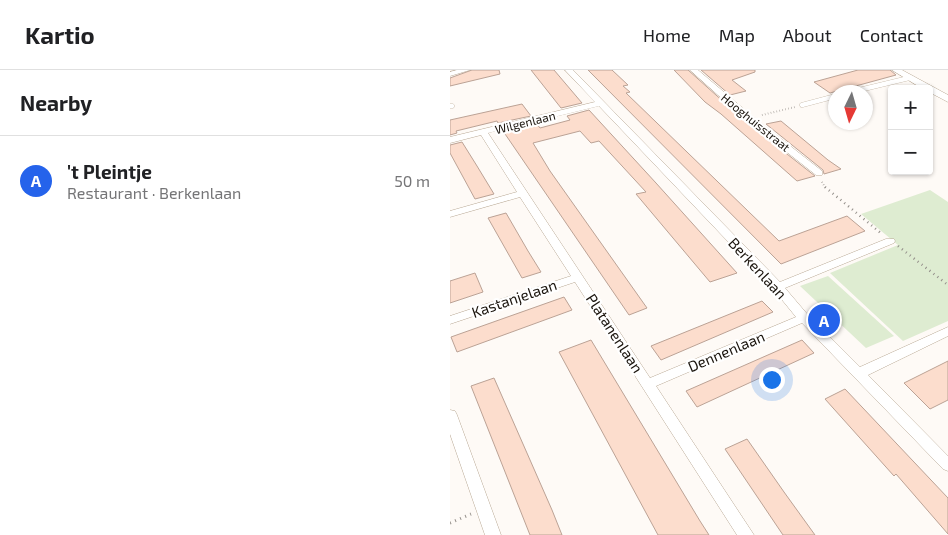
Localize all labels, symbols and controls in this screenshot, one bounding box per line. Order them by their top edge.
text: Kartio [25,20,95,49]
text: Home [643,24,691,46]
text: Map [719,24,755,46]
text: About [783,24,832,46]
text: Contact [860,24,923,46]
north arrow [828,85,873,130]
map controls [888,85,933,175]
button: + [888,85,933,130]
text: Nearby [20,90,92,115]
street label: Hooghuisstraat [719,90,794,154]
street label: Wilgenlaan [493,108,557,136]
button: − [888,130,933,175]
text: 't Pleintje [67,160,152,183]
text: A [31,171,41,190]
text: 50 m [394,171,430,190]
text: Restaurant · Berkenlaan [67,183,241,202]
street label: Berkenlaan [725,234,791,302]
street label: Kastanjelaan [469,275,559,322]
street label: Platanenlaan [583,290,647,376]
pin: A [808,301,840,339]
street label: Dennenlaan [685,327,767,375]
your location [759,367,785,393]

